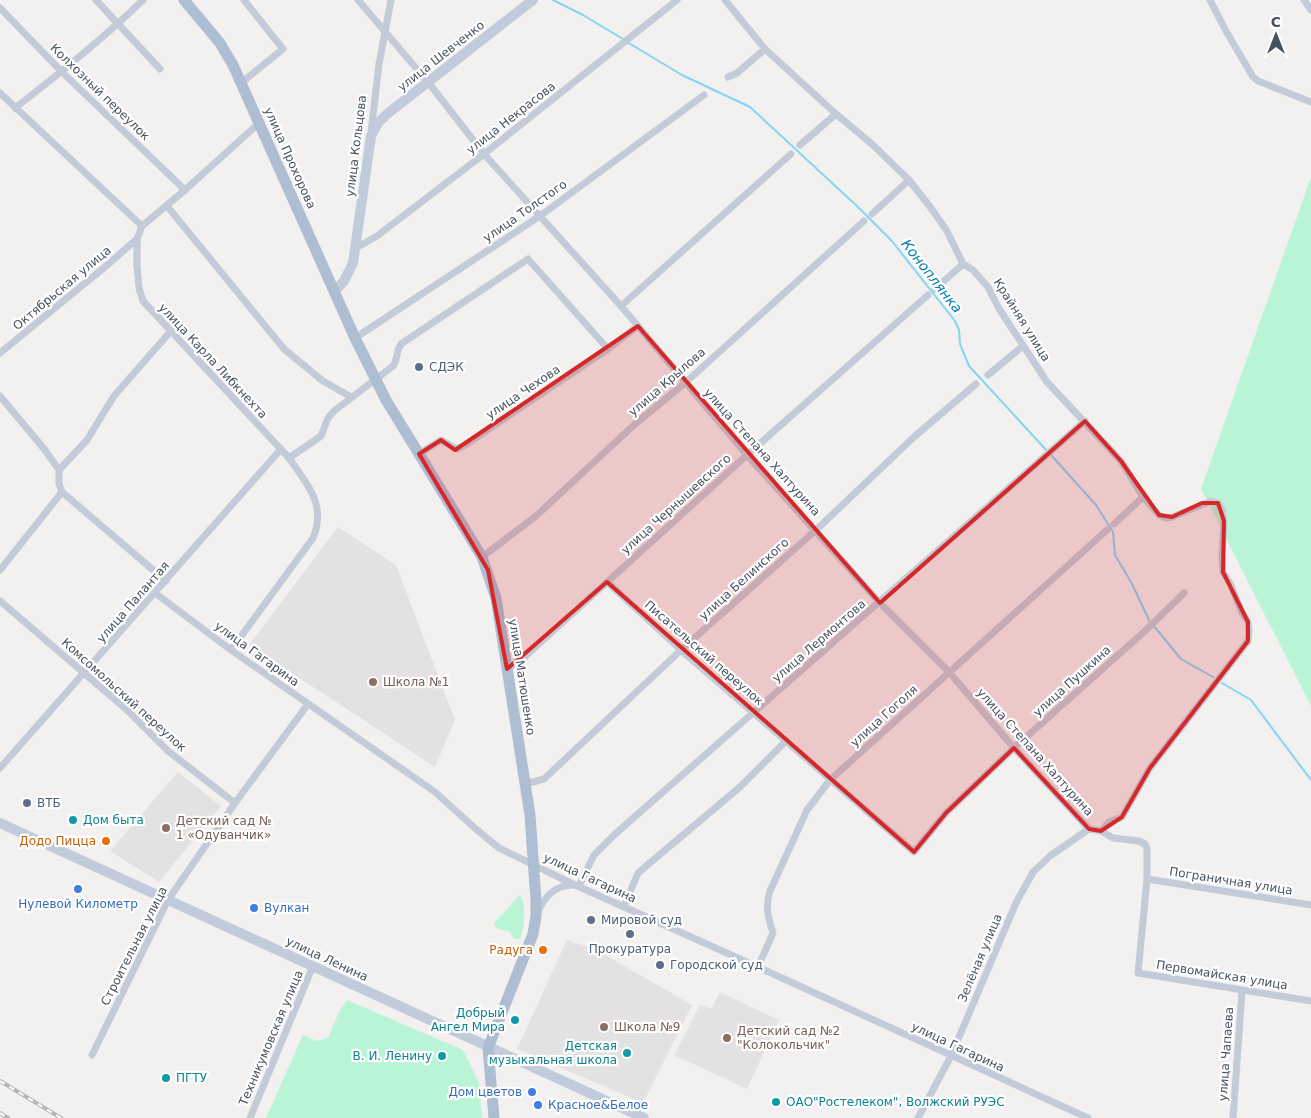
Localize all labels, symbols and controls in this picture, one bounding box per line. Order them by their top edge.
north arrow [1251,10,1301,60]
text: С [1271,14,1281,30]
street label: улица Шевченко [395,18,487,94]
street label: Колхозный переулок [47,41,153,143]
street label: улица Некрасова [464,79,558,157]
street label: улица Кольцова [343,94,369,198]
street label: улица Прохорова [261,105,319,211]
street label: улица Толстого [481,177,569,245]
water label: Коноплянка [898,236,966,316]
street label: Октябрьская улица [10,243,114,333]
street label: Крайняя улица [991,276,1053,364]
street label: улица Карла Либкнехта [156,301,270,421]
street label: улица Крылова [626,345,708,419]
place label: СДЭК [429,360,464,374]
marker: СДЭК [413,361,425,373]
street label: улица Чехова [483,362,563,422]
street label: улица Степана Халтурина [701,385,823,519]
street label: улица Чернышевского [618,451,734,557]
street label: улица Белинского [696,535,792,623]
street label: улица Палантая [94,559,172,645]
street label: улица Лермонтова [770,597,868,685]
street label: Писательский переулок [642,598,766,708]
street label: улица Матюшенко [506,618,538,736]
street label: улица Гагарина [212,619,302,689]
street label: Комсомольский переулок [59,635,189,755]
street label: улица Пушкина [1030,643,1114,719]
place label: Школа №1 [383,675,449,689]
marker: Школа №1 [367,676,379,688]
street label: улица Гоголя [848,682,920,750]
street label: улица Степана Халтурина [974,685,1096,819]
place label: ВТБ [37,796,61,810]
marker: ВТБ [21,797,33,809]
place label: Дом быта [83,813,144,827]
marker: Дом быта [67,814,79,826]
place label: Детский сад № 1 «Одуванчик» [176,814,272,842]
marker: Детский сад № 1 «Одуванчик» [160,822,172,834]
place label: Додо Пицца [19,834,96,848]
marker: Додо Пицца [100,835,112,847]
street label: улица Гагарина [541,850,639,906]
street label: Пограничная улица [1168,864,1294,898]
marker: Нулевой Километр [72,883,84,895]
street label: Строительная улица [98,884,170,1008]
place label: Нулевой Километр [18,897,138,911]
place label: Вулкан [264,901,309,915]
marker: Вулкан [248,902,260,914]
street label: Зелёная улица [955,912,1005,1004]
place label: Мировой суд [601,913,682,927]
marker: Мировой суд [585,914,597,926]
marker: Прокуратура [624,928,636,940]
street label: улица Ленина [284,934,370,984]
place label: Прокуратура [589,942,671,956]
place label: Радуга [489,943,533,957]
marker: Радуга [537,944,549,956]
place label: Городской суд [670,958,763,972]
street label: Первомайская улица [1155,958,1289,992]
marker: Городской суд [654,959,666,971]
street label: Техникумовская улица [236,968,306,1109]
place label: Добрый Ангел Мира [431,1006,505,1034]
street label: улица Чапаева [1216,1006,1236,1102]
marker: Добрый Ангел Мира [509,1014,521,1026]
street label: улица Гагарина [909,1019,1007,1075]
place label: Школа №9 [614,1020,680,1034]
marker: Школа №9 [598,1021,610,1033]
place label: Детский сад №2 "Колокольчик" [737,1024,840,1052]
marker: Детский сад №2 "Колокольчик" [721,1032,733,1044]
place label: Детская музыкальная школа [489,1039,617,1067]
marker: Детская музыкальная школа [621,1047,633,1059]
place label: В. И. Ленину [353,1049,432,1063]
marker: В. И. Ленину [436,1050,448,1062]
place label: ПГТУ [176,1071,208,1085]
marker: ПГТУ [160,1072,172,1084]
place label: Дом цветов [448,1085,522,1099]
marker: Дом цветов [526,1086,538,1098]
place label: ОАО"Ростелеком", Волжский РУЭС [786,1095,1005,1109]
marker: ОАО"Ростелеком", Волжский РУЭС [770,1096,782,1108]
place label: Красное&Белое [548,1098,648,1112]
marker: Красное&Белое [532,1099,544,1111]

